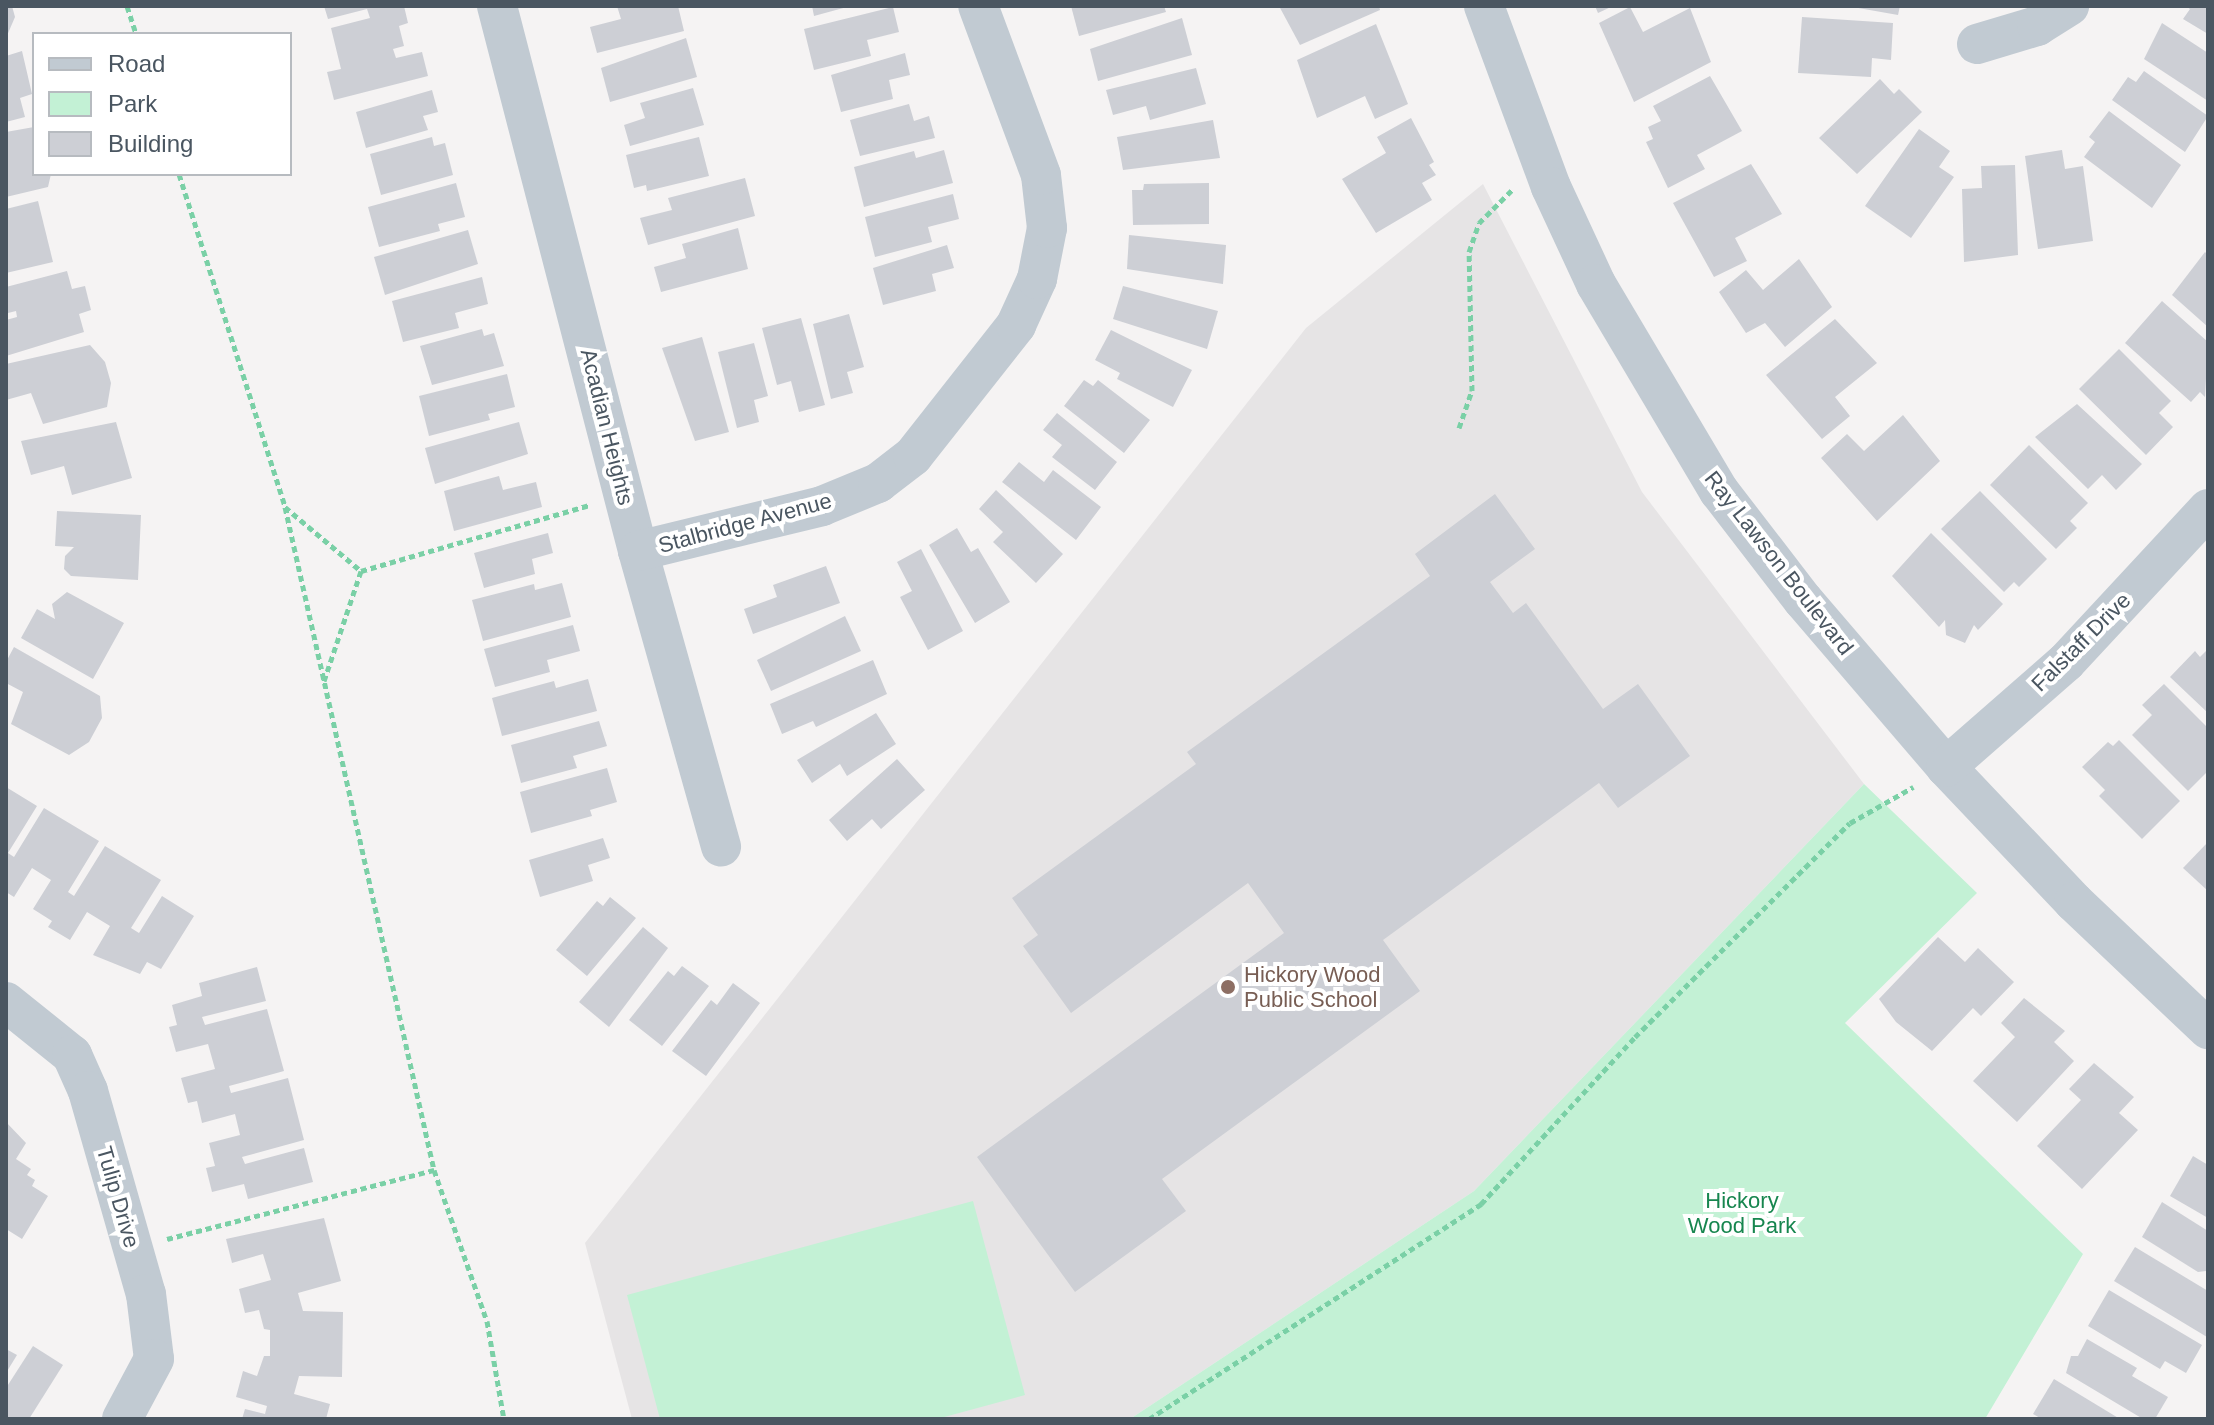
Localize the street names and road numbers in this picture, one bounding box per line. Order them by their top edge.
street label: Acadian Heights [575,346,639,508]
street label: Ray Lawson Boulevard [1699,466,1859,660]
street label: Stalbridge Avenue [655,487,835,559]
street label: Falstaff Drive [2026,587,2136,697]
street label: Tulip Drive [91,1143,145,1251]

